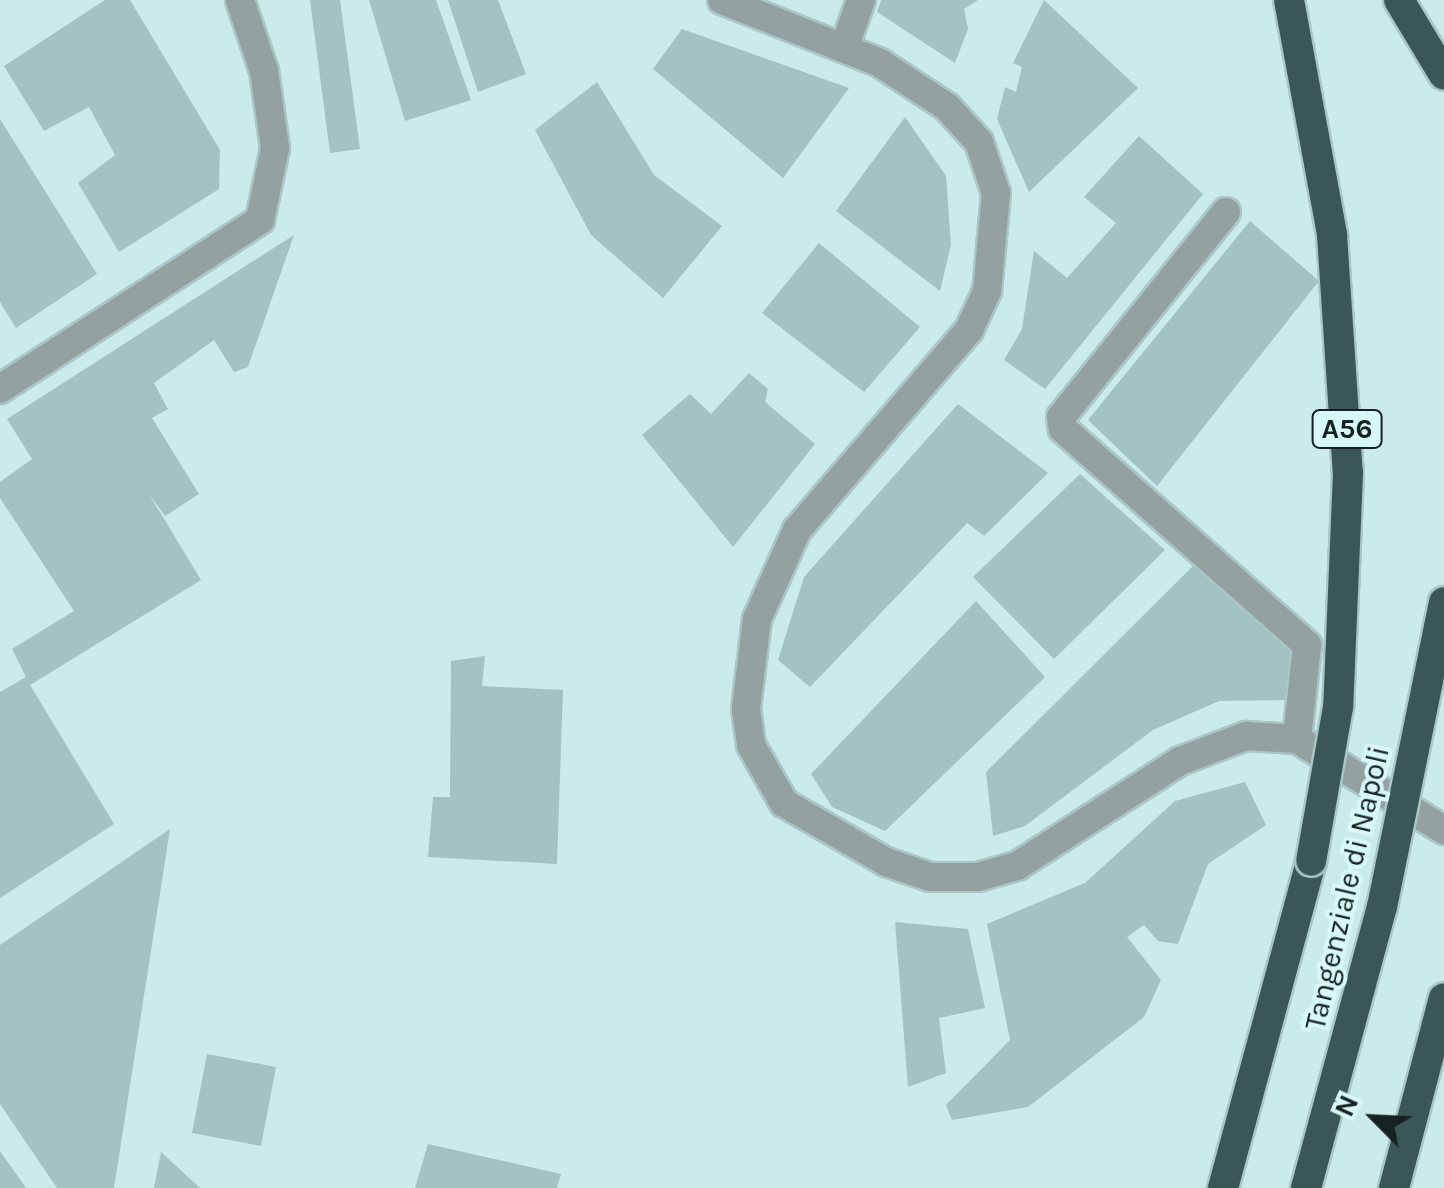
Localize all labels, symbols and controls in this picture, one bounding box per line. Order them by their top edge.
road number: A56 [1310,406,1384,452]
street label: Tangenziale di Napoli [1297,743,1397,1033]
north arrow [1324,1068,1424,1168]
text: N [1327,1090,1365,1121]

